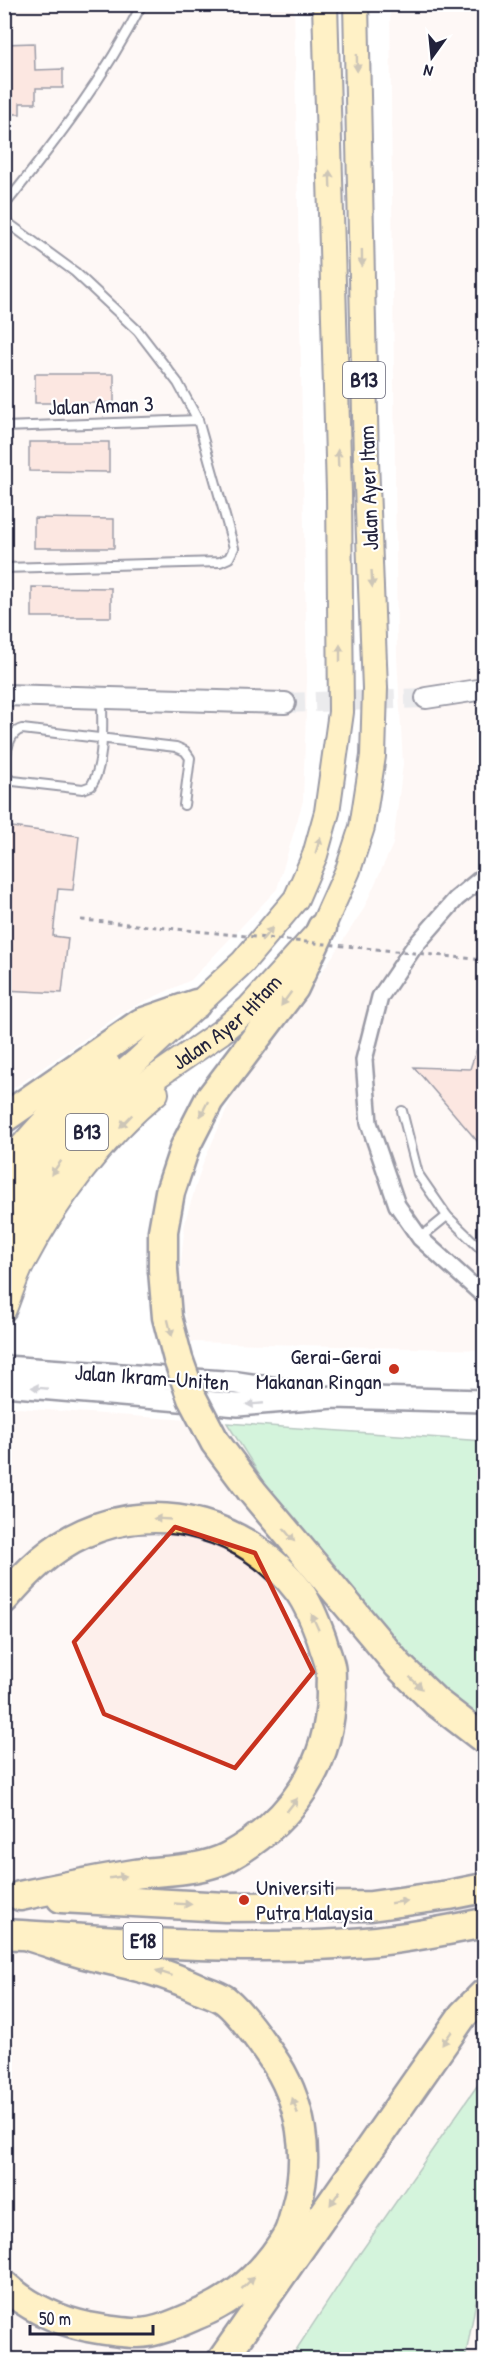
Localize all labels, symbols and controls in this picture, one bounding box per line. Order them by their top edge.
north arrow [402,27,462,87]
one-way arrow [352,53,362,72]
text: N [421,60,435,83]
one-way arrow [325,170,335,189]
one-way arrow [357,248,366,267]
road number: B13 [343,362,385,398]
street label: Jalan Aman 3 [48,388,154,422]
street label: Jalan Ayer Itam [351,425,385,551]
one-way arrow [334,449,343,468]
one-way arrow [367,569,376,588]
one-way arrow [335,644,345,663]
one-way arrow [314,835,323,853]
one-way arrow [260,927,273,942]
street label: Jalan Ayer Hitam [166,967,288,1077]
one-way arrow [280,990,292,1006]
one-way arrow [200,1100,210,1118]
road number: B13 [66,1114,108,1150]
one-way arrow [120,1114,134,1128]
one-way arrow [50,1161,62,1176]
one-way arrow [165,1319,175,1337]
place label: Gerai-Gerai Makanan Ringan [256,1341,382,1396]
street label: Jalan Ikram-Uniten [74,1357,230,1397]
marker: Gerai-Gerai Makanan Ringan [387,1362,401,1376]
one-way arrow [30,1384,49,1393]
one-way arrow [245,1399,264,1409]
one-way arrow [153,1514,172,1523]
one-way arrow [282,1527,295,1543]
one-way arrow [310,1613,319,1630]
one-way arrow [409,1675,423,1689]
one-way arrow [286,1797,298,1813]
one-way arrow [109,1872,128,1881]
place label: Universiti Putra Malaysia [256,1872,373,1927]
marker: Universiti Putra Malaysia [237,1893,251,1907]
one-way arrow [389,1898,408,1907]
one-way arrow [173,1900,192,1909]
road number: E18 [124,1923,162,1959]
one-way arrow [155,1968,173,1978]
one-way arrow [441,2030,453,2046]
one-way arrow [290,2097,300,2115]
one-way arrow [329,2189,341,2205]
one-way arrow [240,2277,255,2290]
scale bar [30,2298,153,2336]
text: 50 m [39,2306,71,2331]

